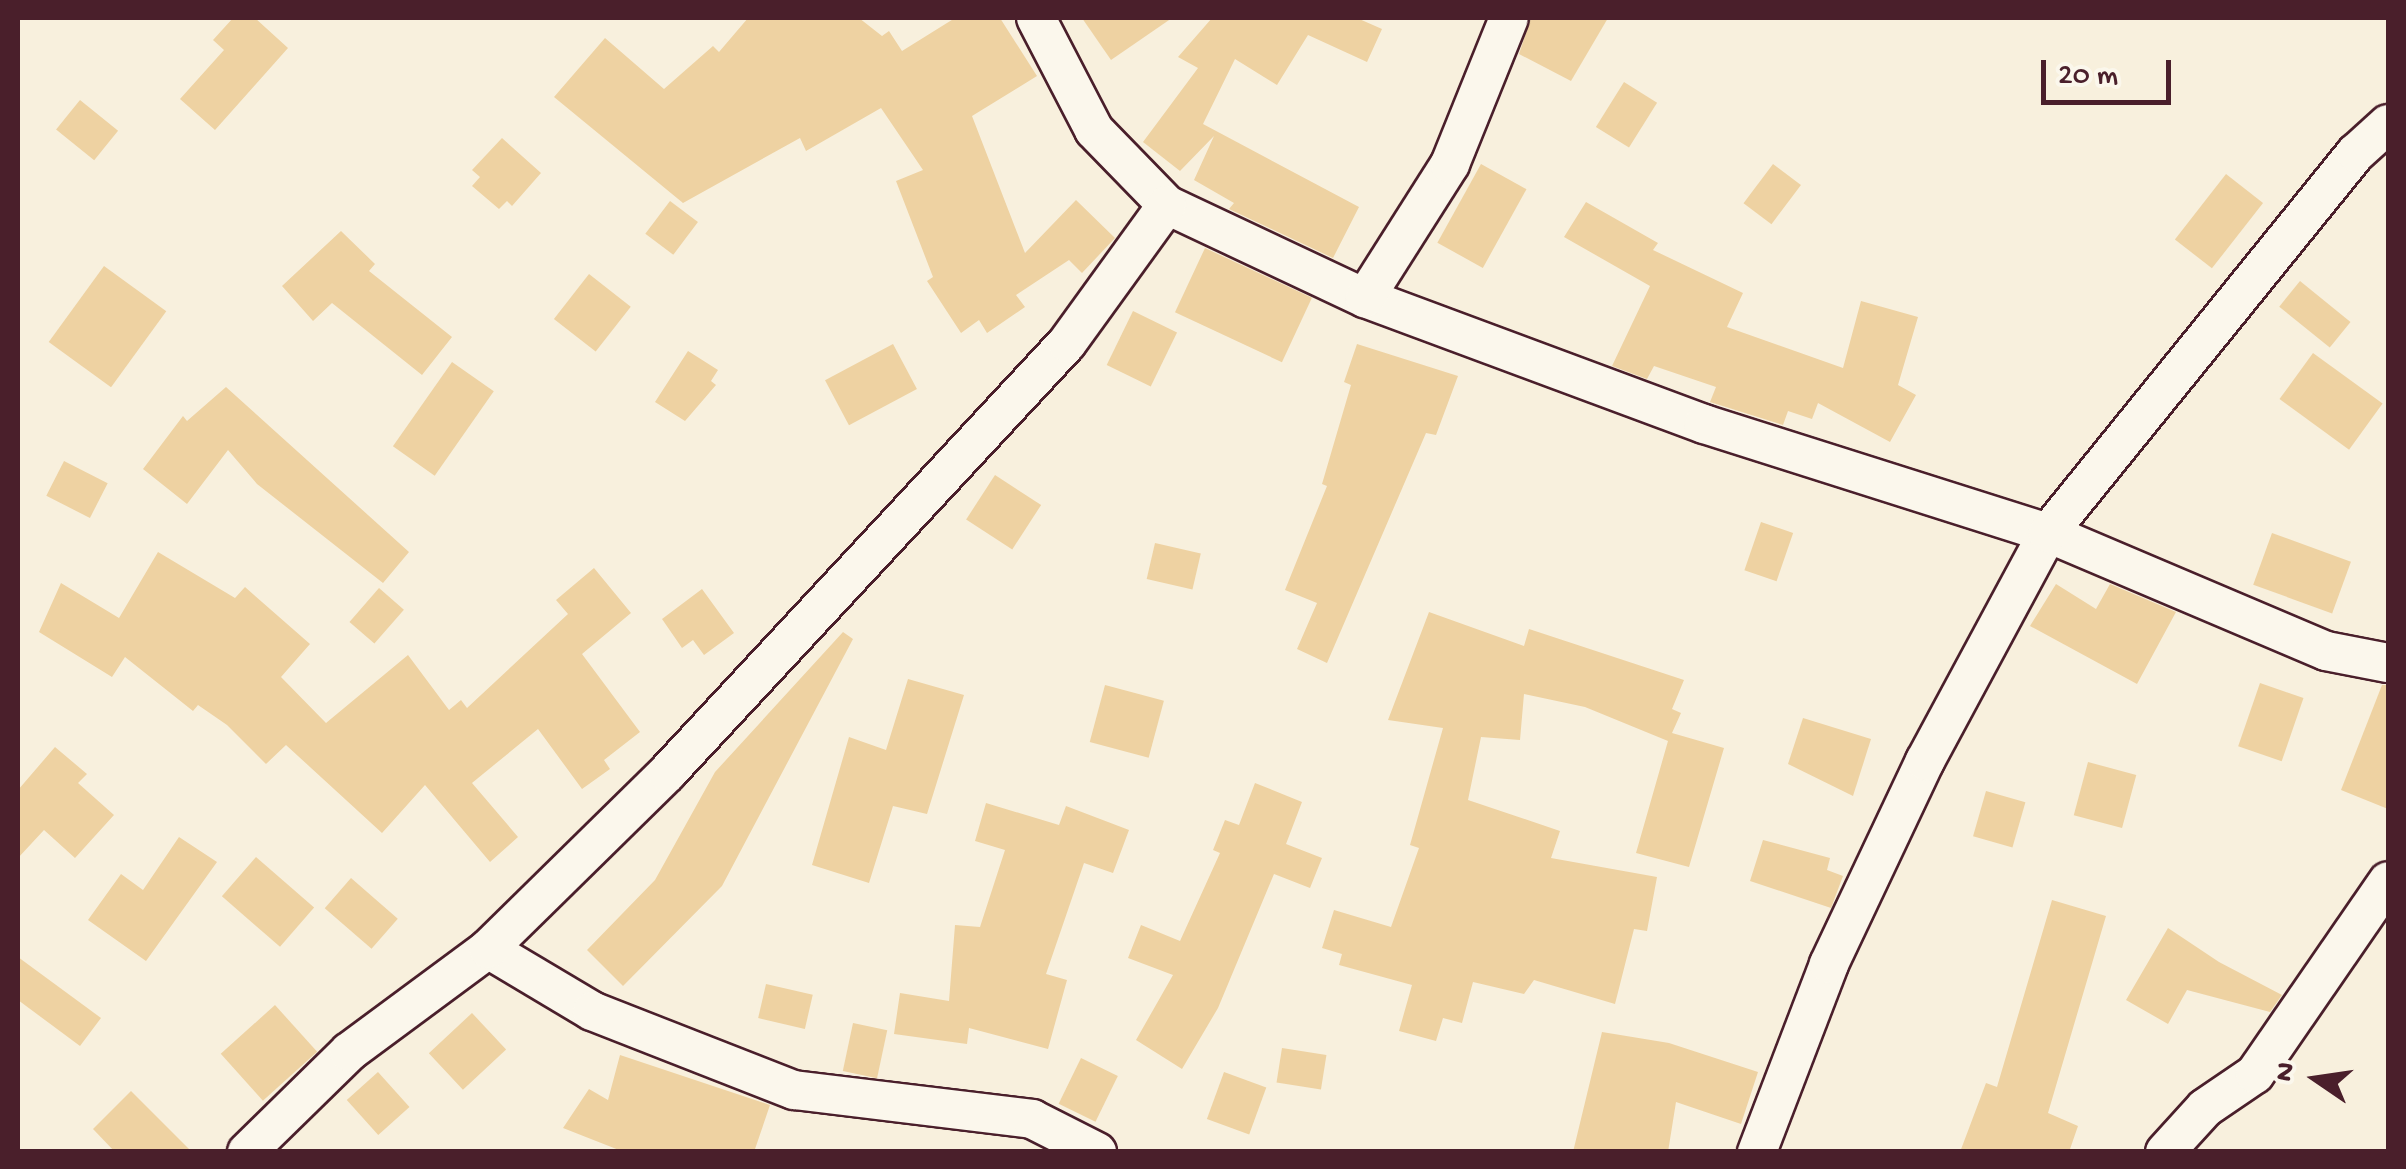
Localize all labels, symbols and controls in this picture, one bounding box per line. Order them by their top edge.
scale bar [2046,40,2176,102]
text: 20 m [2058,60,2118,95]
north arrow [2266,1029,2366,1129]
text: N [2268,1060,2304,1085]

